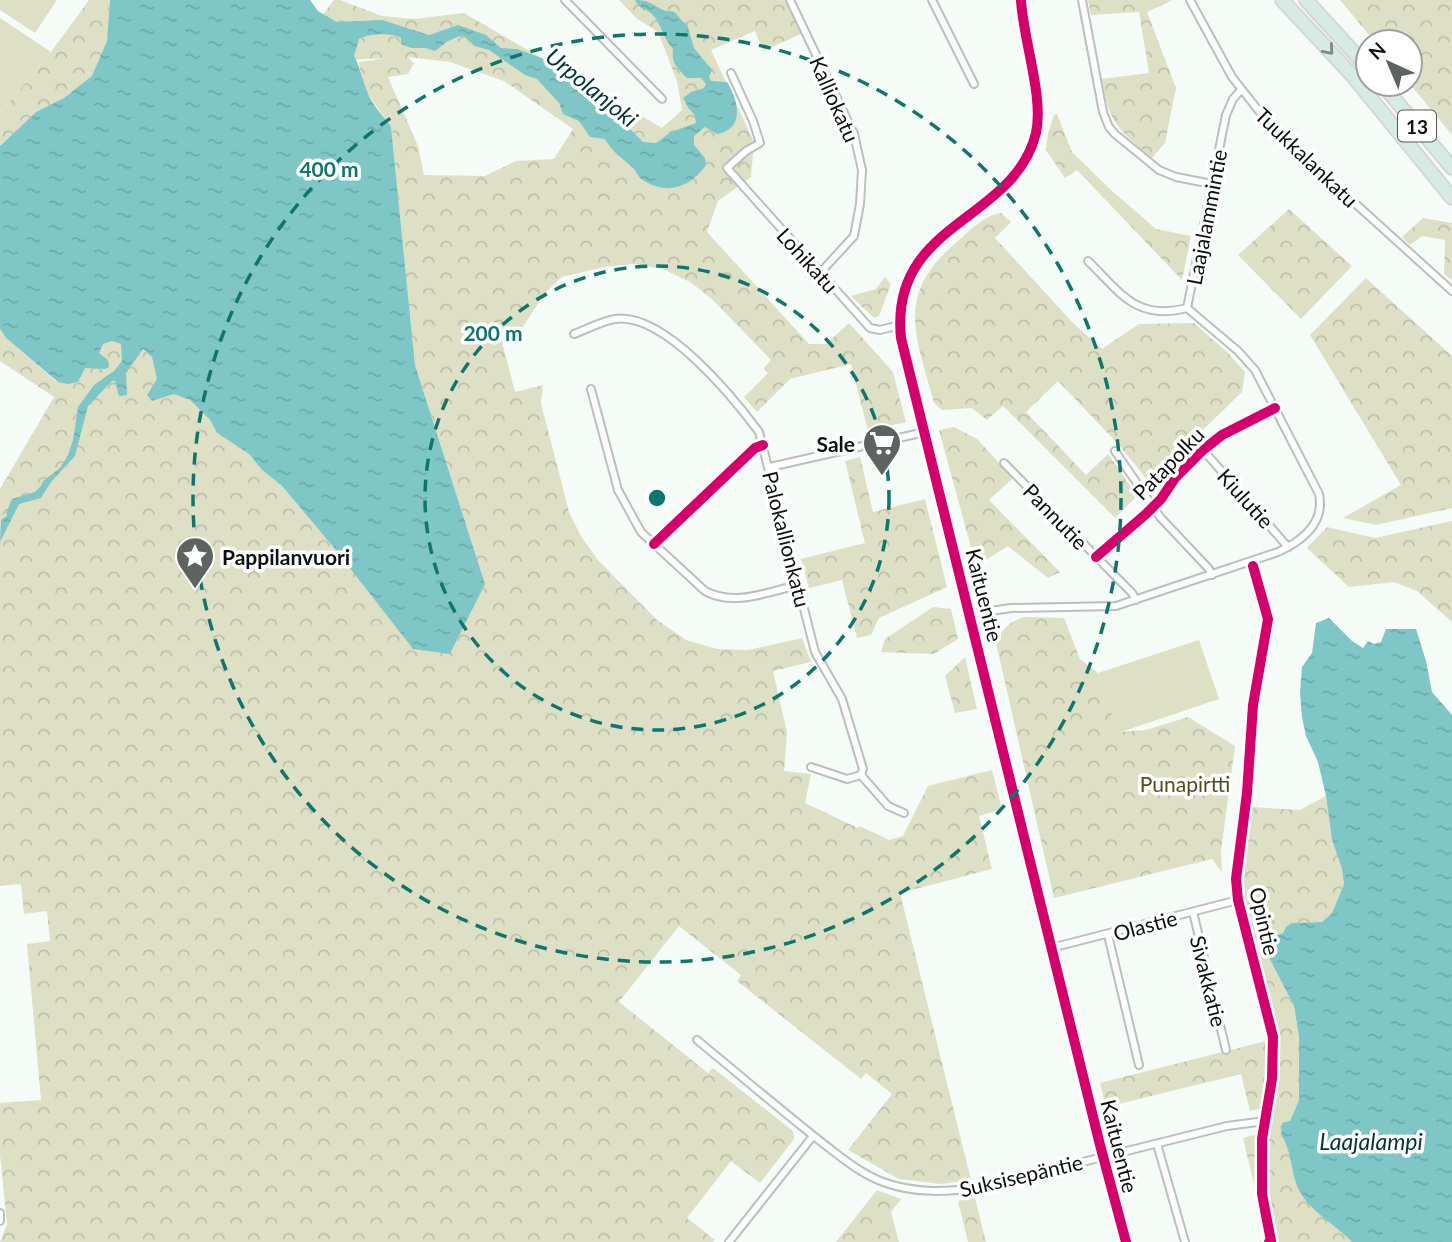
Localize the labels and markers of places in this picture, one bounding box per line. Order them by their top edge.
supermarket icon: Sale [861,422,903,477]
place label: Sale [817,431,855,456]
centre of rings [645,486,669,510]
place icon: Pappilanvuori [174,535,216,590]
place label: Pappilanvuori [222,544,350,569]

